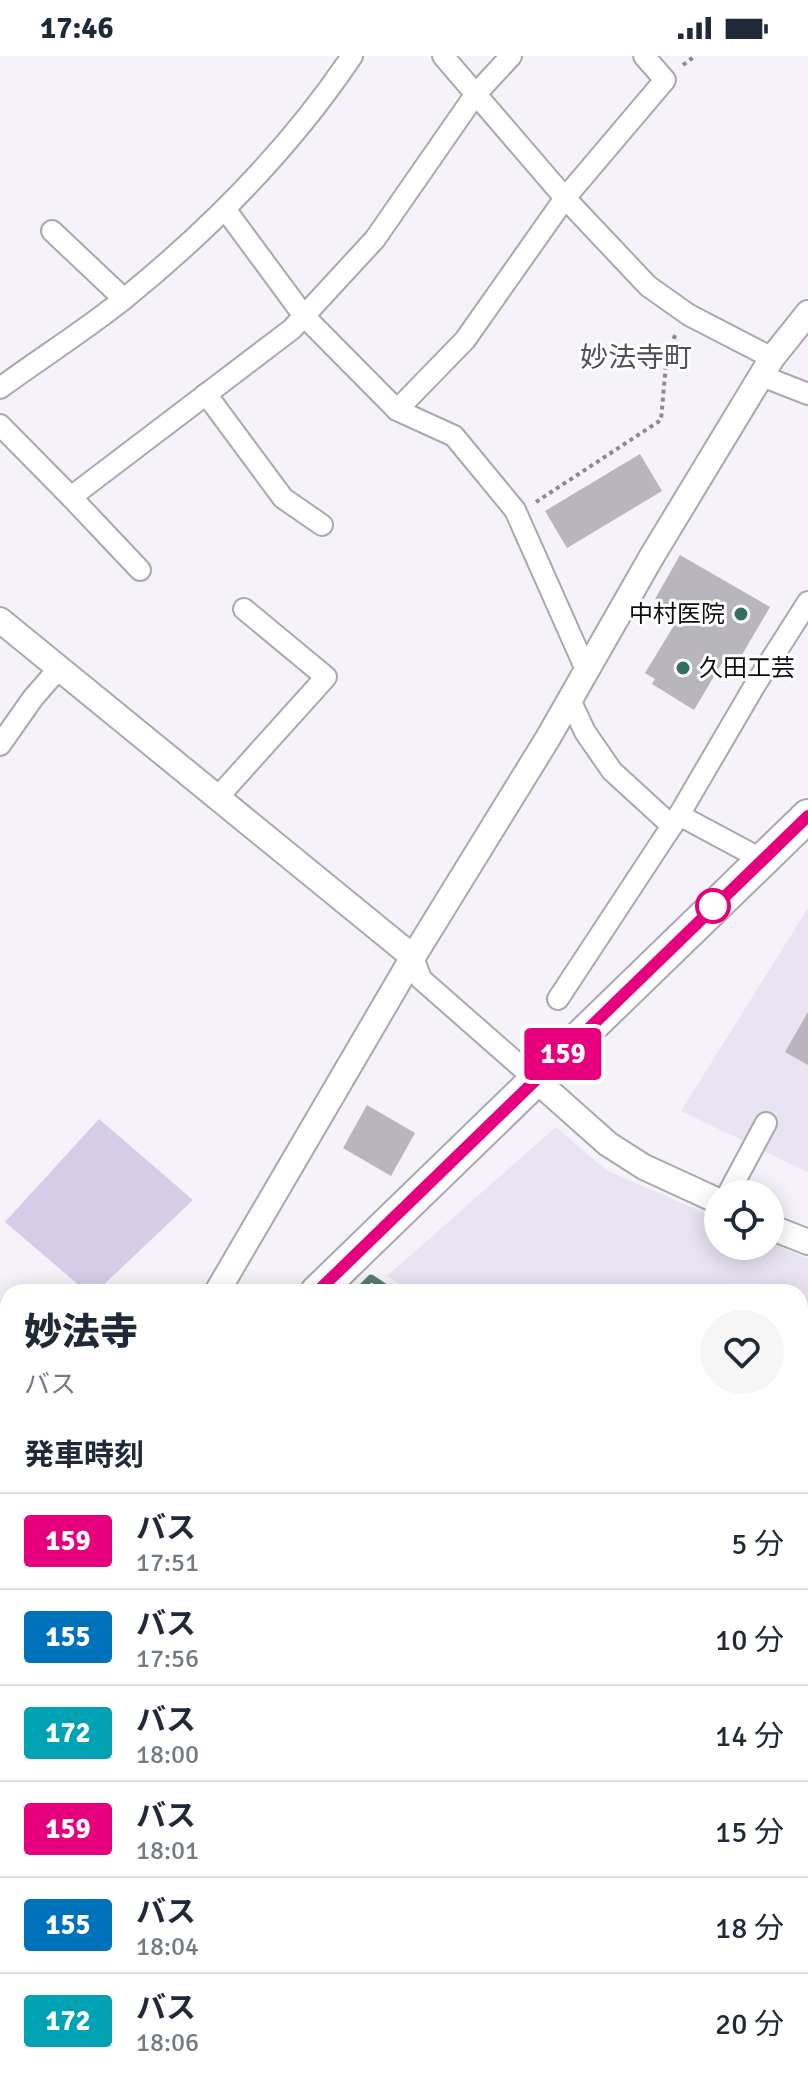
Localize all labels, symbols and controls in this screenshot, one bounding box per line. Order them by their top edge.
text: 17:46 [40,10,114,47]
district label: 妙法寺町 [580,341,692,375]
place label: 中村医院 [629,599,725,629]
marker: 中村医院 [732,605,750,623]
place label: 久田工芸 [699,653,795,683]
marker: 久田工芸 [674,659,692,677]
unlabelled marker [696,889,730,923]
line badge: 159 [517,1028,609,1080]
text: 159 [540,1037,586,1071]
map controls [704,1180,784,1260]
button: locate [704,1180,784,1260]
text: 妙法寺 [24,1309,138,1356]
button: heart [700,1310,784,1394]
text: バス [24,1369,76,1401]
text: 発車時刻 [24,1437,144,1474]
text: バス [136,1510,196,1547]
text: 159 [45,1524,91,1558]
text: 5 分 [731,1526,784,1563]
text: 17:51 [136,1547,199,1579]
text: バス [136,1606,196,1643]
text: 155 [45,1620,91,1654]
text: 10 分 [715,1622,784,1659]
text: 17:56 [136,1643,199,1675]
text: バス [136,1702,196,1739]
text: 172 [45,1716,91,1750]
text: 14 分 [715,1718,784,1755]
text: 18:00 [136,1739,199,1771]
text: バス [136,1798,196,1835]
text: 159 [45,1812,91,1846]
text: 15 分 [715,1814,784,1851]
text: 18:01 [136,1835,199,1867]
text: バス [136,1894,196,1931]
text: 155 [45,1908,91,1942]
text: 18 分 [715,1910,784,1947]
text: 18:04 [136,1931,199,1963]
text: バス [136,1990,196,2027]
text: 172 [45,2004,91,2038]
text: 20 分 [715,2006,784,2043]
text: 18:06 [136,2027,199,2059]

